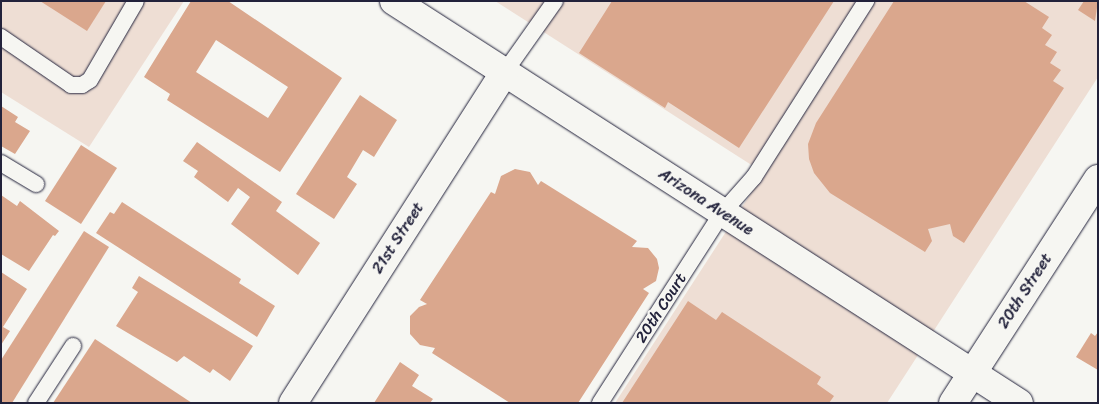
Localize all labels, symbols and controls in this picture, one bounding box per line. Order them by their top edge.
street label: Arizona Avenue [655,164,757,240]
street label: 21st Street [368,199,428,277]
street label: 20th Street [994,250,1056,332]
street label: 20th Court [631,270,691,346]

